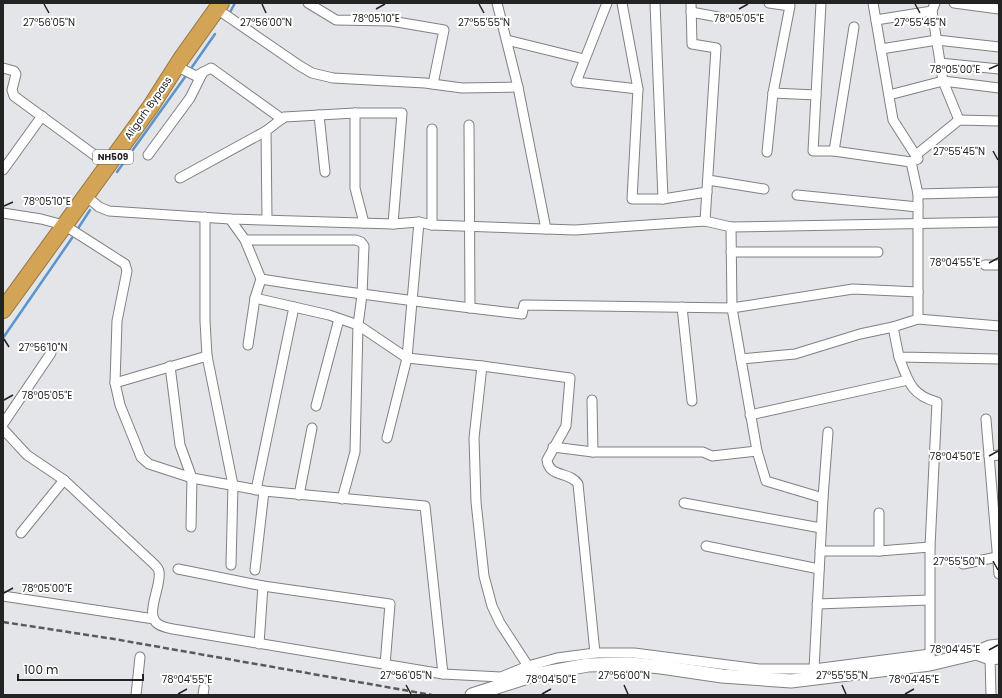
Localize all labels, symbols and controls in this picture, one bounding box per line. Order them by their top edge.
text: 78°05'10"E [352,11,400,26]
text: 78°05'05"E [714,11,764,26]
text: 27°56'05"N [23,15,75,30]
text: 27°56'00"N [240,15,292,30]
text: 27°55'55"N [458,15,510,30]
text: 27°55'45"N [894,15,946,30]
text: 78°05'00"E [930,62,980,77]
street label: Aligarh Bypass [121,74,175,142]
text: 27°55'45"N [933,144,985,159]
road number: NH509 [93,150,133,164]
text: 78°05'10"E [23,194,71,209]
text: 78°04'55"E [930,255,980,270]
text: 27°56'10"N [19,340,67,355]
text: 78°05'05"E [22,388,72,403]
text: 78°04'50"E [930,449,980,464]
text: 27°55'50"N [933,554,985,569]
text: 78°05'00"E [22,581,72,596]
text: 78°04'45"E [930,642,980,657]
scale bar [18,656,143,682]
text: 100 m [24,661,58,678]
text: 27°56'05"N [380,668,432,683]
text: 27°56'00"N [598,668,650,683]
text: 27°55'55"N [816,668,868,683]
text: 78°04'55"E [162,672,212,687]
text: 78°04'50"E [526,672,576,687]
text: 78°04'45"E [889,672,939,687]

